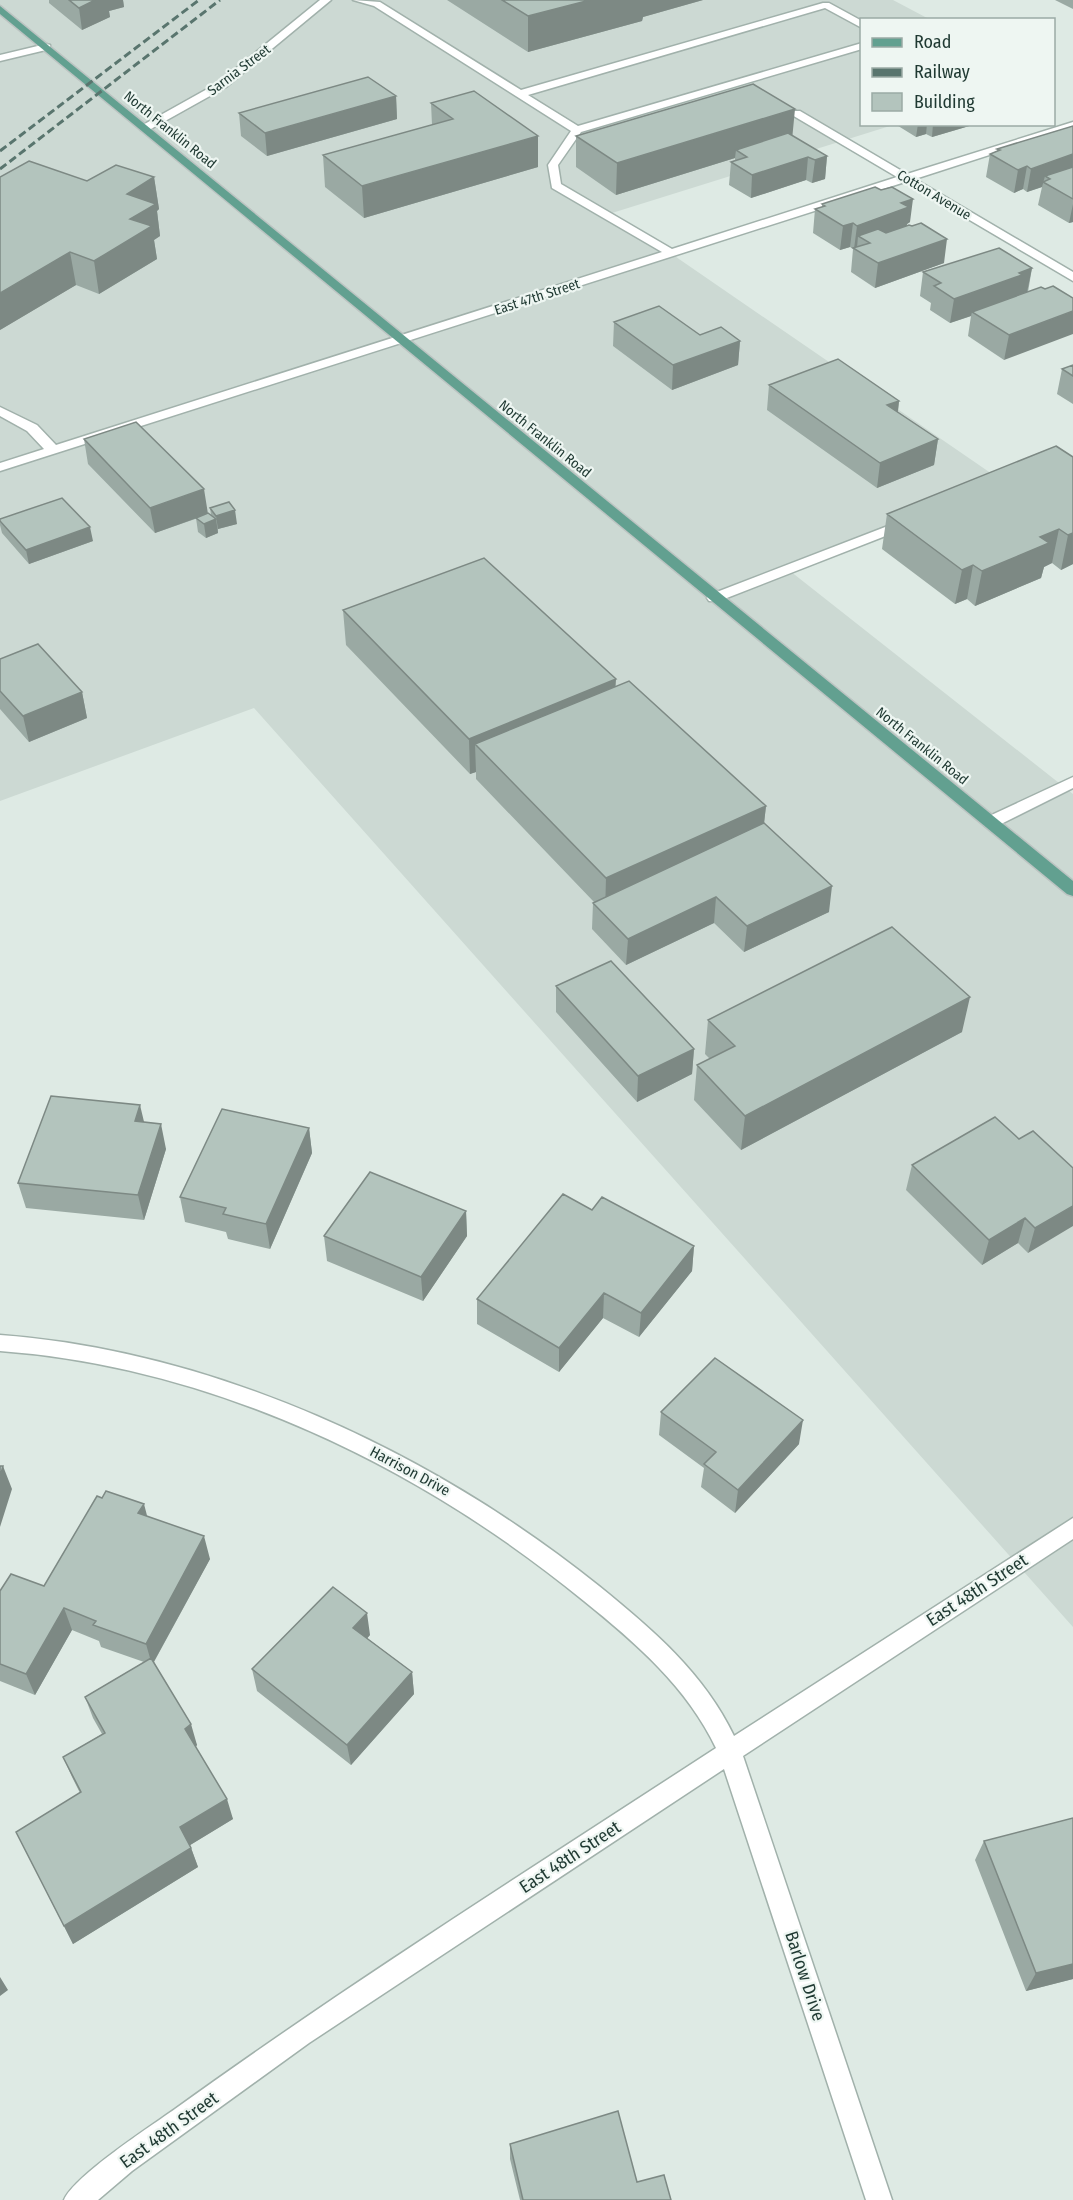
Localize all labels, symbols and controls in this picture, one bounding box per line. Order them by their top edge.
legend [860,18,1055,126]
text: Road [914,31,951,53]
street label: Sarnia Street [204,41,274,99]
text: Railway [914,61,970,83]
street label: North Franklin Road [120,88,220,172]
text: Building [914,91,975,113]
street label: Cotton Avenue [894,166,974,224]
street label: East 47th Street [492,275,582,319]
street label: North Franklin Road [495,397,595,481]
street label: North Franklin Road [872,704,972,788]
street label: Harrison Drive [367,1442,453,1500]
street label: East 48th Street [922,1549,1032,1631]
street label: East 48th Street [515,1816,625,1898]
street label: Barlow Drive [780,1928,830,2024]
street label: East 48th Street [115,2087,223,2173]

